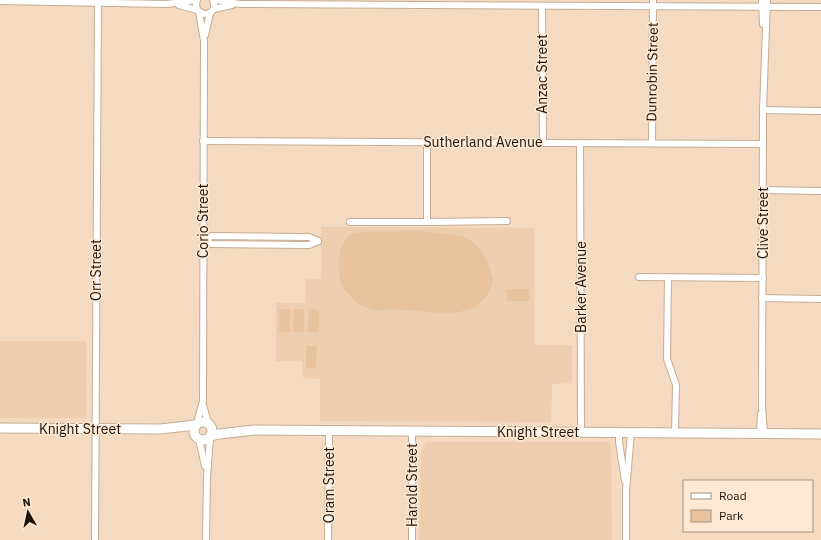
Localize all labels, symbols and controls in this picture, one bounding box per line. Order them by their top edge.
street label: Dunrobin Street [642,22,662,122]
street label: Anzac Street [533,34,551,114]
street label: Sutherland Avenue [423,133,543,151]
street label: Corio Street [194,184,212,258]
street label: Clive Street [754,187,772,259]
street label: Orr Street [87,239,105,301]
street label: Barker Avenue [572,241,590,333]
street label: Knight Street [39,420,121,438]
street label: Knight Street [497,423,579,441]
street label: Harold Street [403,443,421,527]
street label: Oram Street [320,447,338,523]
legend [683,480,813,532]
text: Road [719,488,747,503]
north arrow [8,492,48,532]
text: N [21,495,31,510]
text: Park [719,508,744,523]

